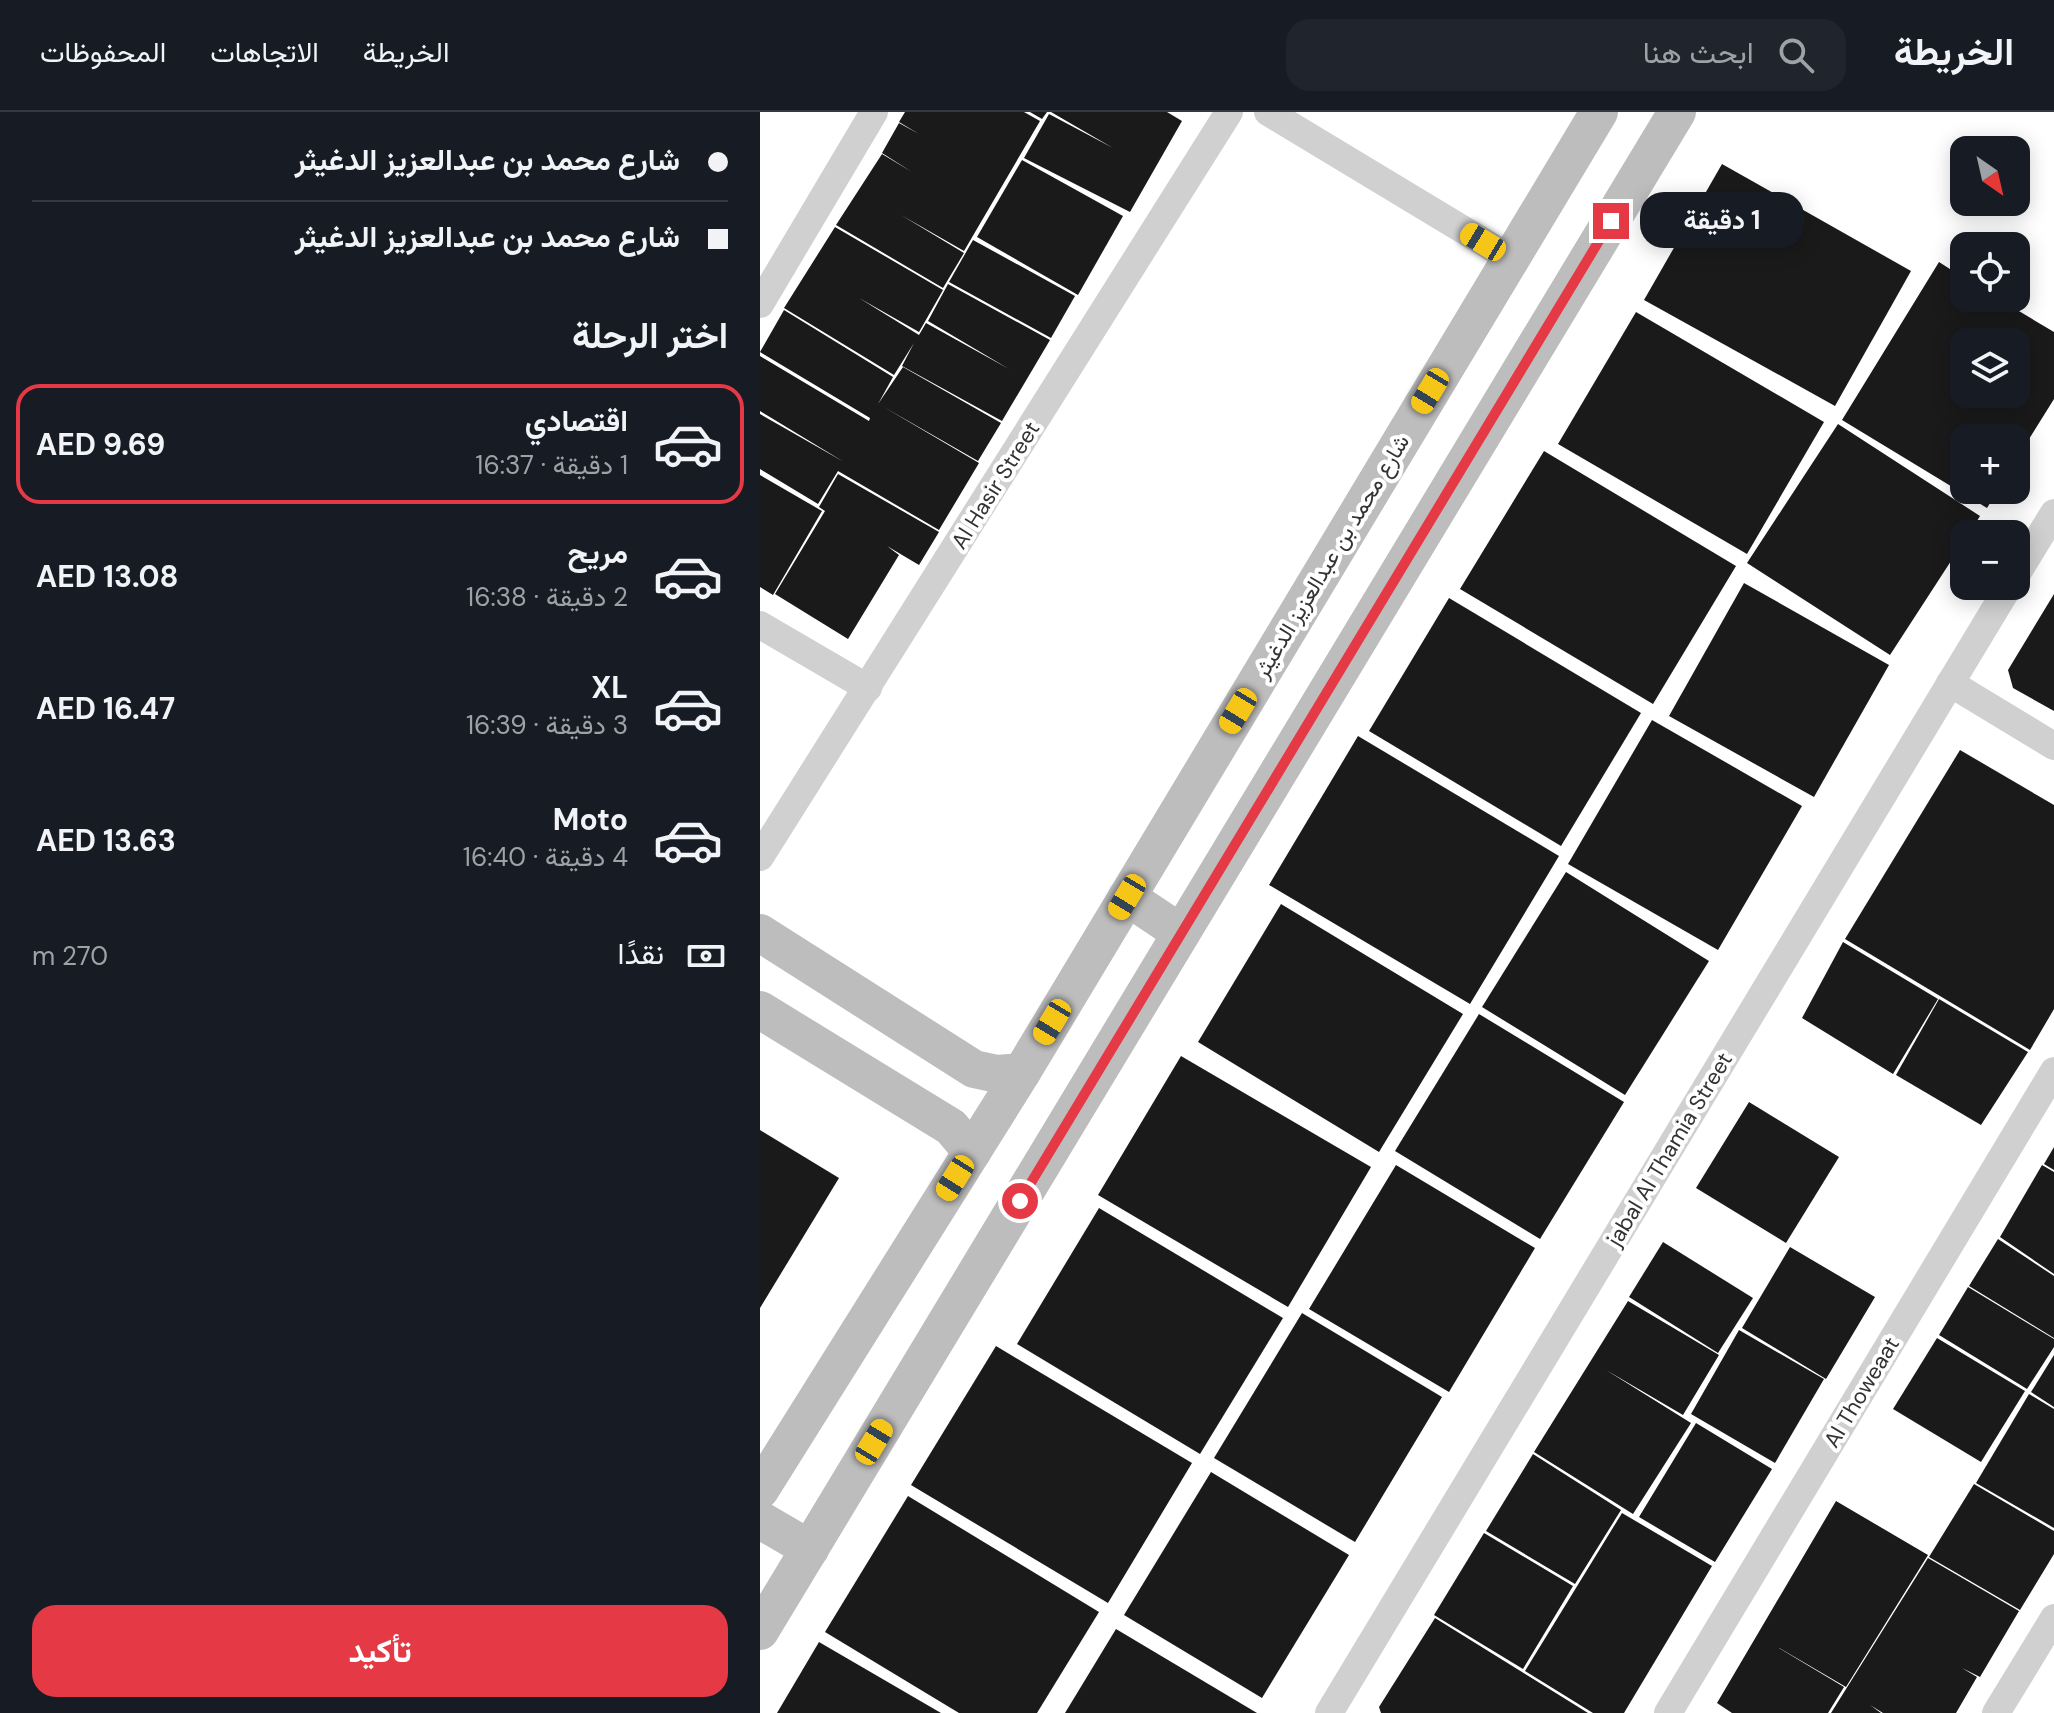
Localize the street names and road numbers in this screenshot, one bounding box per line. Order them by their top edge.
street label: Al Hasir Street [945,416,1046,554]
street label: شارع محمد بن عبدالعزيز الدغيثر [1247,429,1416,684]
street label: jabal Al Thamia Street [1600,1047,1739,1252]
street label: Al Thoweaat [1817,1332,1906,1453]

